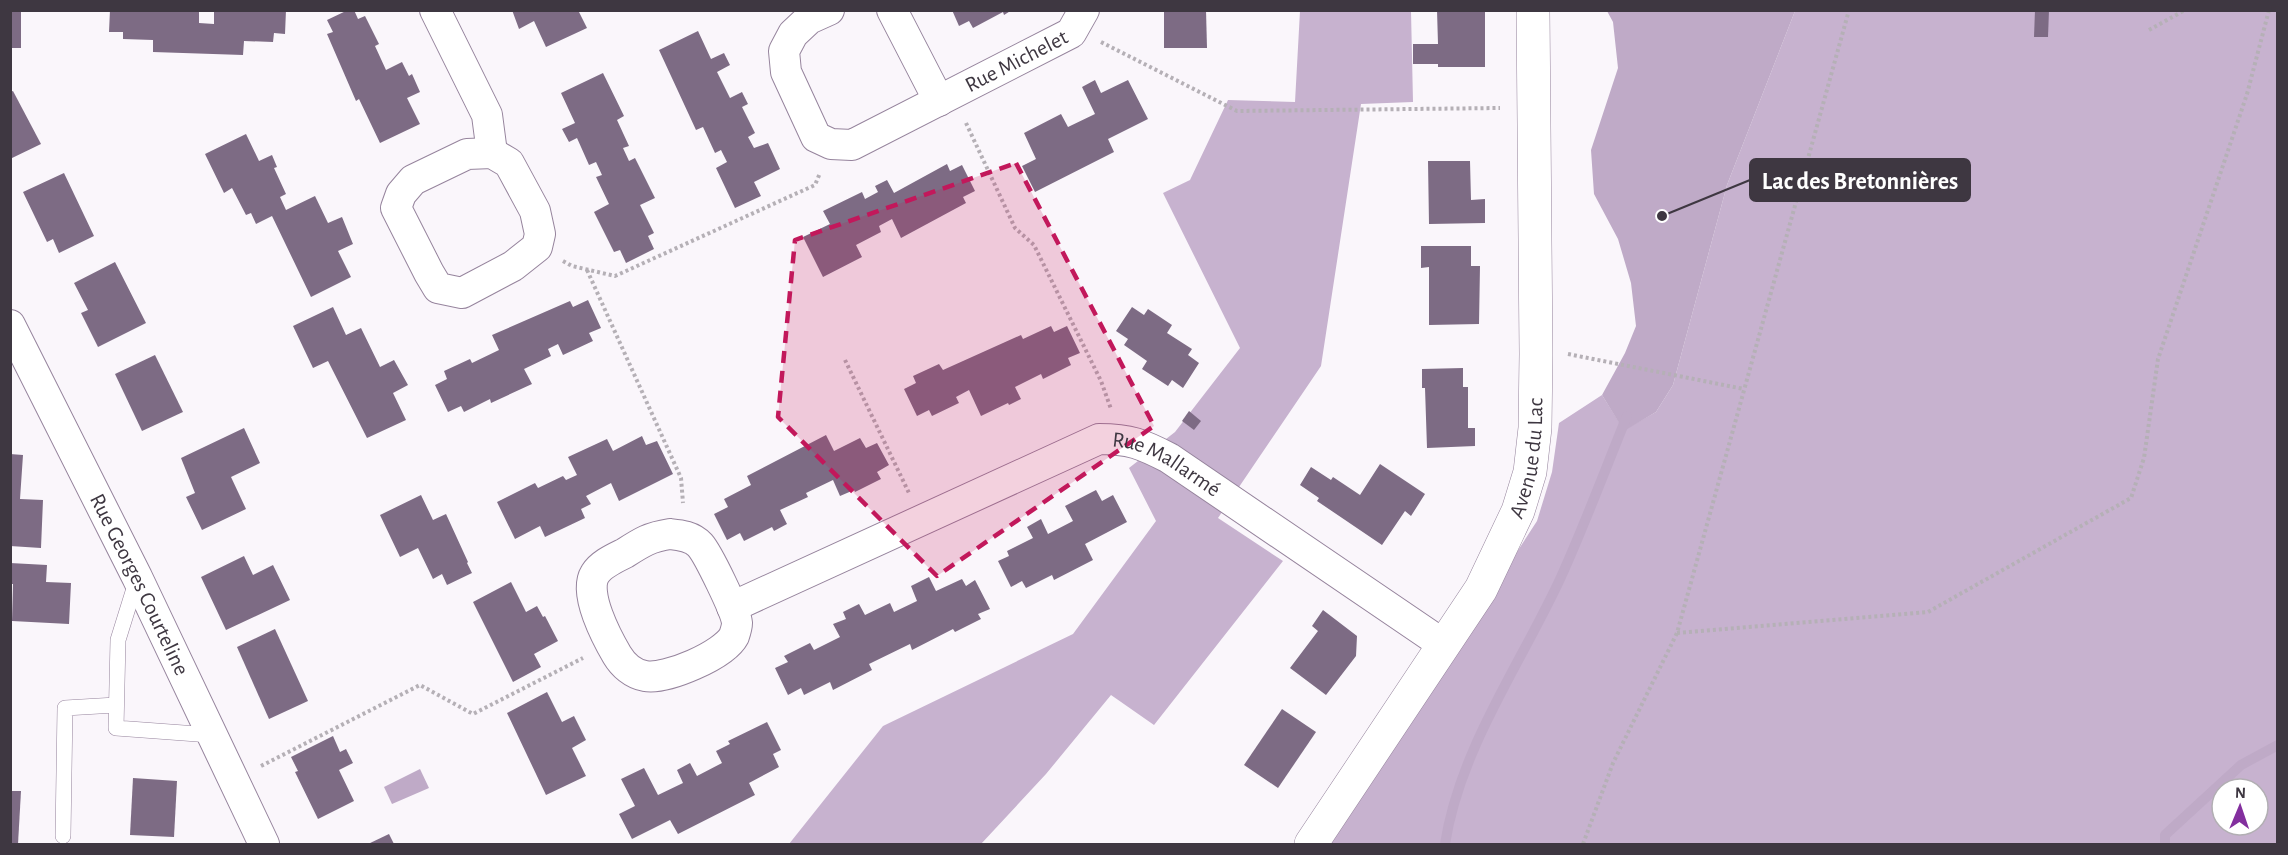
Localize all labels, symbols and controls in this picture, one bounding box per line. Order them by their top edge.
street label: Rue Michelet [961,26,1071,96]
callout: Lac des Bretonnières [1750,159,1970,201]
text: Lac des Bretonnières [1762,170,1958,194]
street label: Avenue du Lac [1505,397,1546,522]
street label: Rue Mallarmé [1111,428,1225,501]
street label: Rue Georges Courteline [86,490,193,679]
north arrow [2210,777,2270,837]
text: N [2235,785,2246,801]

